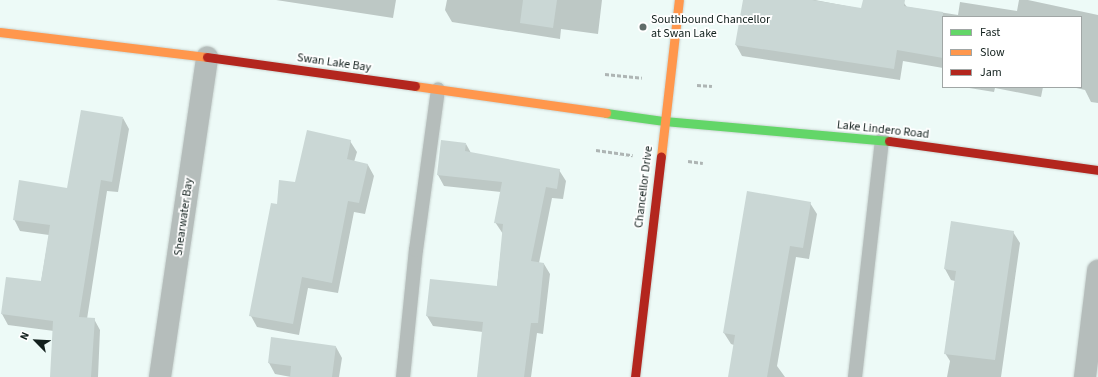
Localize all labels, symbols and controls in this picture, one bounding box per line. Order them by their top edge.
place label: Southbound Chancellor at Swan Lake [651,13,770,41]
legend [942,16,1082,88]
marker: Southbound Chancellor at Swan Lake [638,22,648,32]
text: Fast [980,24,1000,41]
text: Slow [980,44,1005,61]
street label: Swan Lake Bay [296,51,372,75]
text: Jam [980,64,1002,81]
street label: Lake Lindero Road [836,118,930,142]
street label: Chancellor Drive [632,145,656,229]
street label: Shearwater Bay [171,177,197,257]
north arrow [16,321,56,361]
text: N [16,330,33,342]

